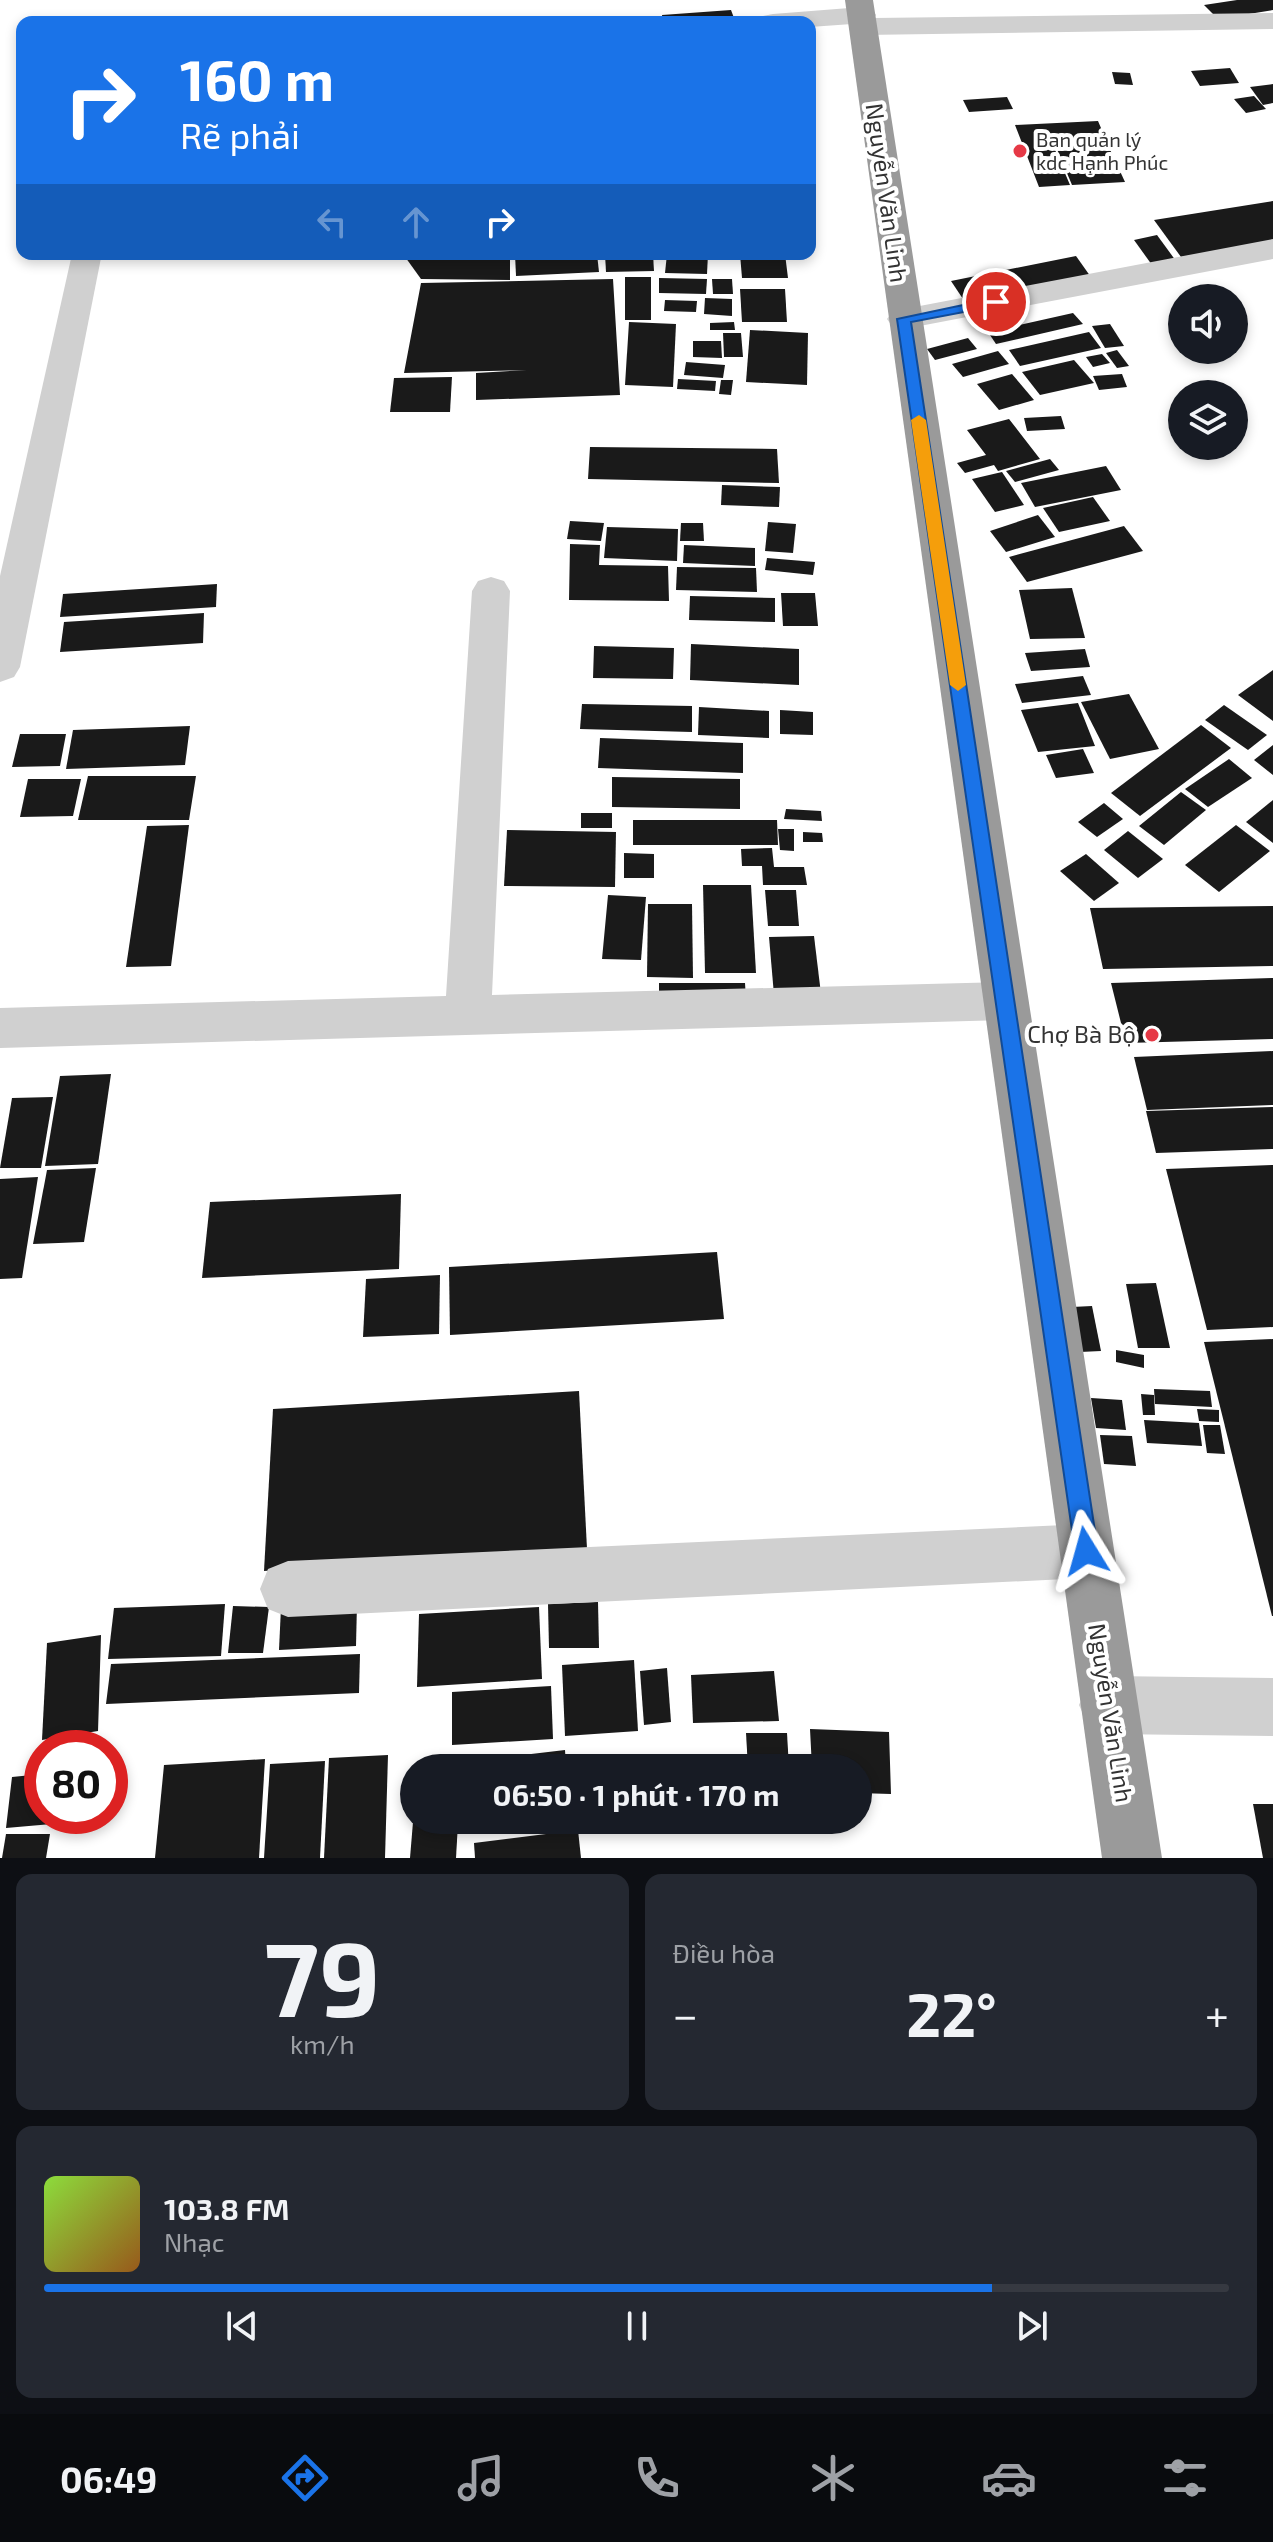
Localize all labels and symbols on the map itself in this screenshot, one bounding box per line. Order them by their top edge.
street label: Nguyễn Văn Linh [861,101,914,284]
place label: Ban quản lý kdc Hạnh Phúc [1036,127,1168,174]
marker: Ban quản lý kdc Hạnh Phúc [1011,142,1029,160]
pin [962,268,1030,336]
place label: Chợ Bà Bộ [1027,1019,1136,1048]
marker: Chợ Bà Bộ [1143,1026,1161,1044]
position arrow [1044,1509,1128,1593]
street label: Nguyễn Văn Linh [1083,1621,1140,1804]
speed limit sign: 80 [24,1730,128,1834]

